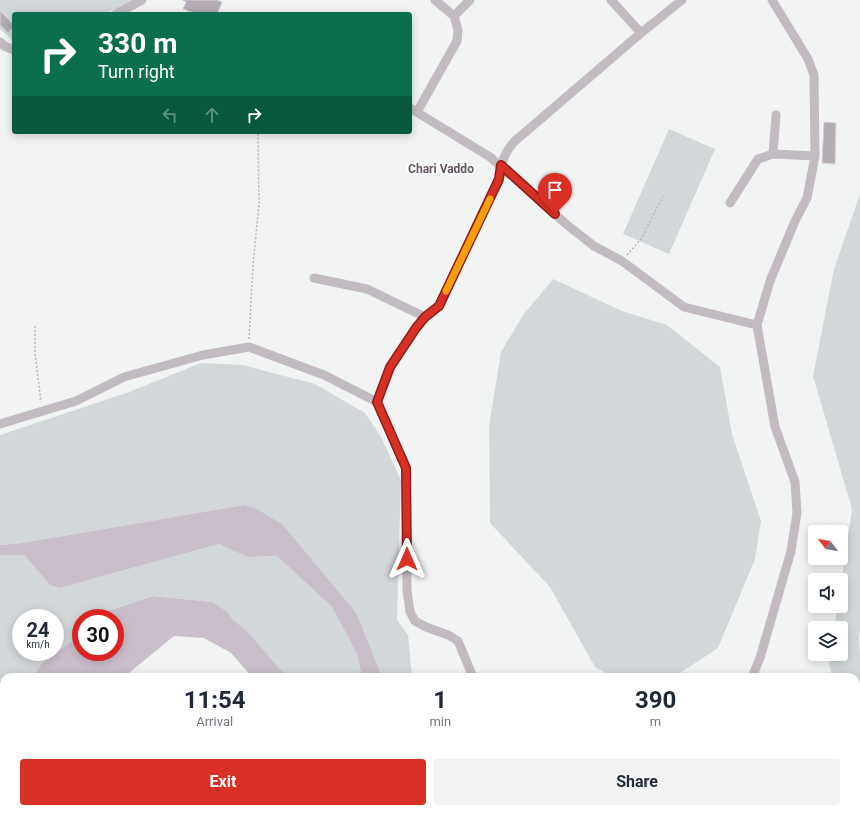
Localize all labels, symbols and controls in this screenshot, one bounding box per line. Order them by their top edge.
text: 330 m [98,27,177,60]
icon: right [32,28,84,80]
text: Turn right [98,61,175,82]
icon: left [159,104,181,126]
icon: ahead [201,104,223,126]
icon: right [243,104,265,126]
district label: Chari Vaddo [408,162,474,176]
pin [538,173,572,214]
icon: arrive [544,179,566,201]
north arrow [808,525,848,565]
map controls [808,525,848,661]
position arrow [386,538,428,580]
button: sound [808,573,848,613]
speed limit sign: 30 [72,609,124,661]
text: 24 [27,618,49,642]
button: layers [808,621,848,661]
text: km/h [26,639,50,650]
text: 11:54 [184,686,246,714]
text: 1 [433,686,447,714]
text: 390 [635,686,676,714]
text: Arrival [196,714,233,729]
text: min [429,714,451,729]
text: m [650,714,661,729]
button: Exit [20,759,426,805]
button: Share [434,759,840,805]

